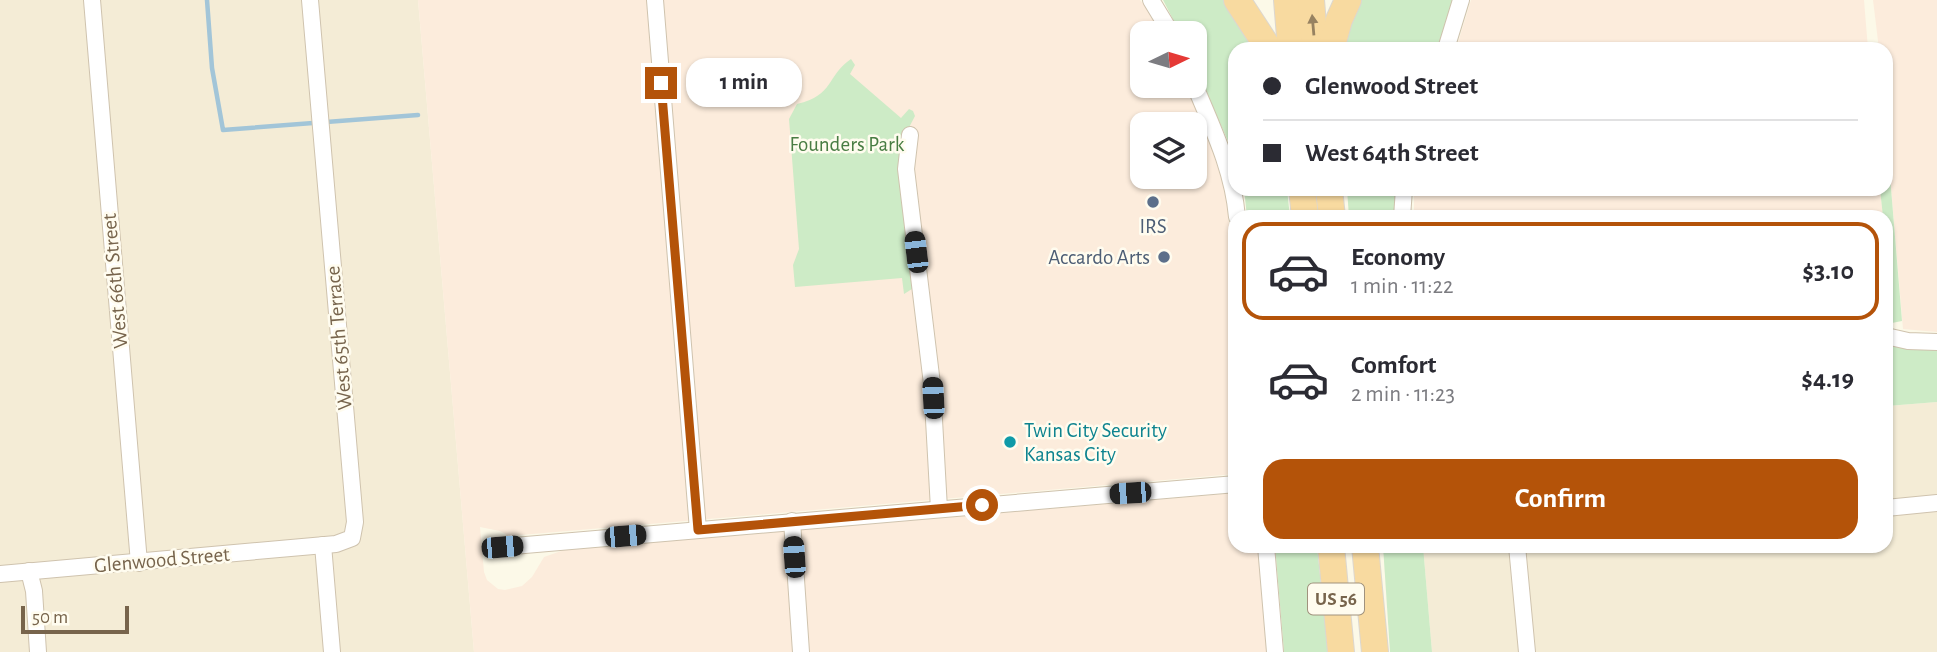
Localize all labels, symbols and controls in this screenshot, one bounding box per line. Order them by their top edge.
one-way arrow [1307,13,1318,35]
north arrow [1130,21,1208,98]
map controls [1130,21,1207,189]
callout: 1 min [686,58,801,108]
route end [645,67,677,99]
text: 1 min [720,71,768,94]
text: Glenwood Street [1305,73,1478,99]
button: layers [1130,112,1207,189]
park label: Founders Park [790,134,905,155]
text: West 64th Street [1305,140,1479,166]
marker: IRS [1145,194,1161,210]
street label: West 66th Street [99,212,131,350]
place label: IRS [1139,216,1167,237]
car [904,230,929,274]
icon: car [1267,240,1330,303]
text: Economy [1351,244,1445,270]
place label: Accardo Arts [1048,247,1150,268]
marker: Accardo Arts [1156,249,1172,265]
text: $3.10 [1802,258,1854,284]
street label: West 65th Terrace [322,265,356,411]
text: 1 min · 11:22 [1351,275,1453,298]
icon: car [1267,348,1330,411]
text: Comfort [1351,352,1436,378]
text: $4.19 [1801,366,1854,392]
car [922,376,945,420]
text: 2 min · 11:23 [1351,383,1455,406]
place label: Twin City Security Kansas City [1024,420,1167,465]
marker: Twin City Security Kansas City [1002,434,1018,450]
button: Confirm [1263,459,1858,539]
car [1109,481,1152,505]
route start [966,489,998,521]
car [604,524,647,548]
car [481,535,524,559]
car [783,535,806,579]
street label: Glenwood Street [93,544,231,576]
road number: US 56 [1308,584,1364,614]
scale bar [21,603,130,635]
text: 50 m [32,608,68,627]

